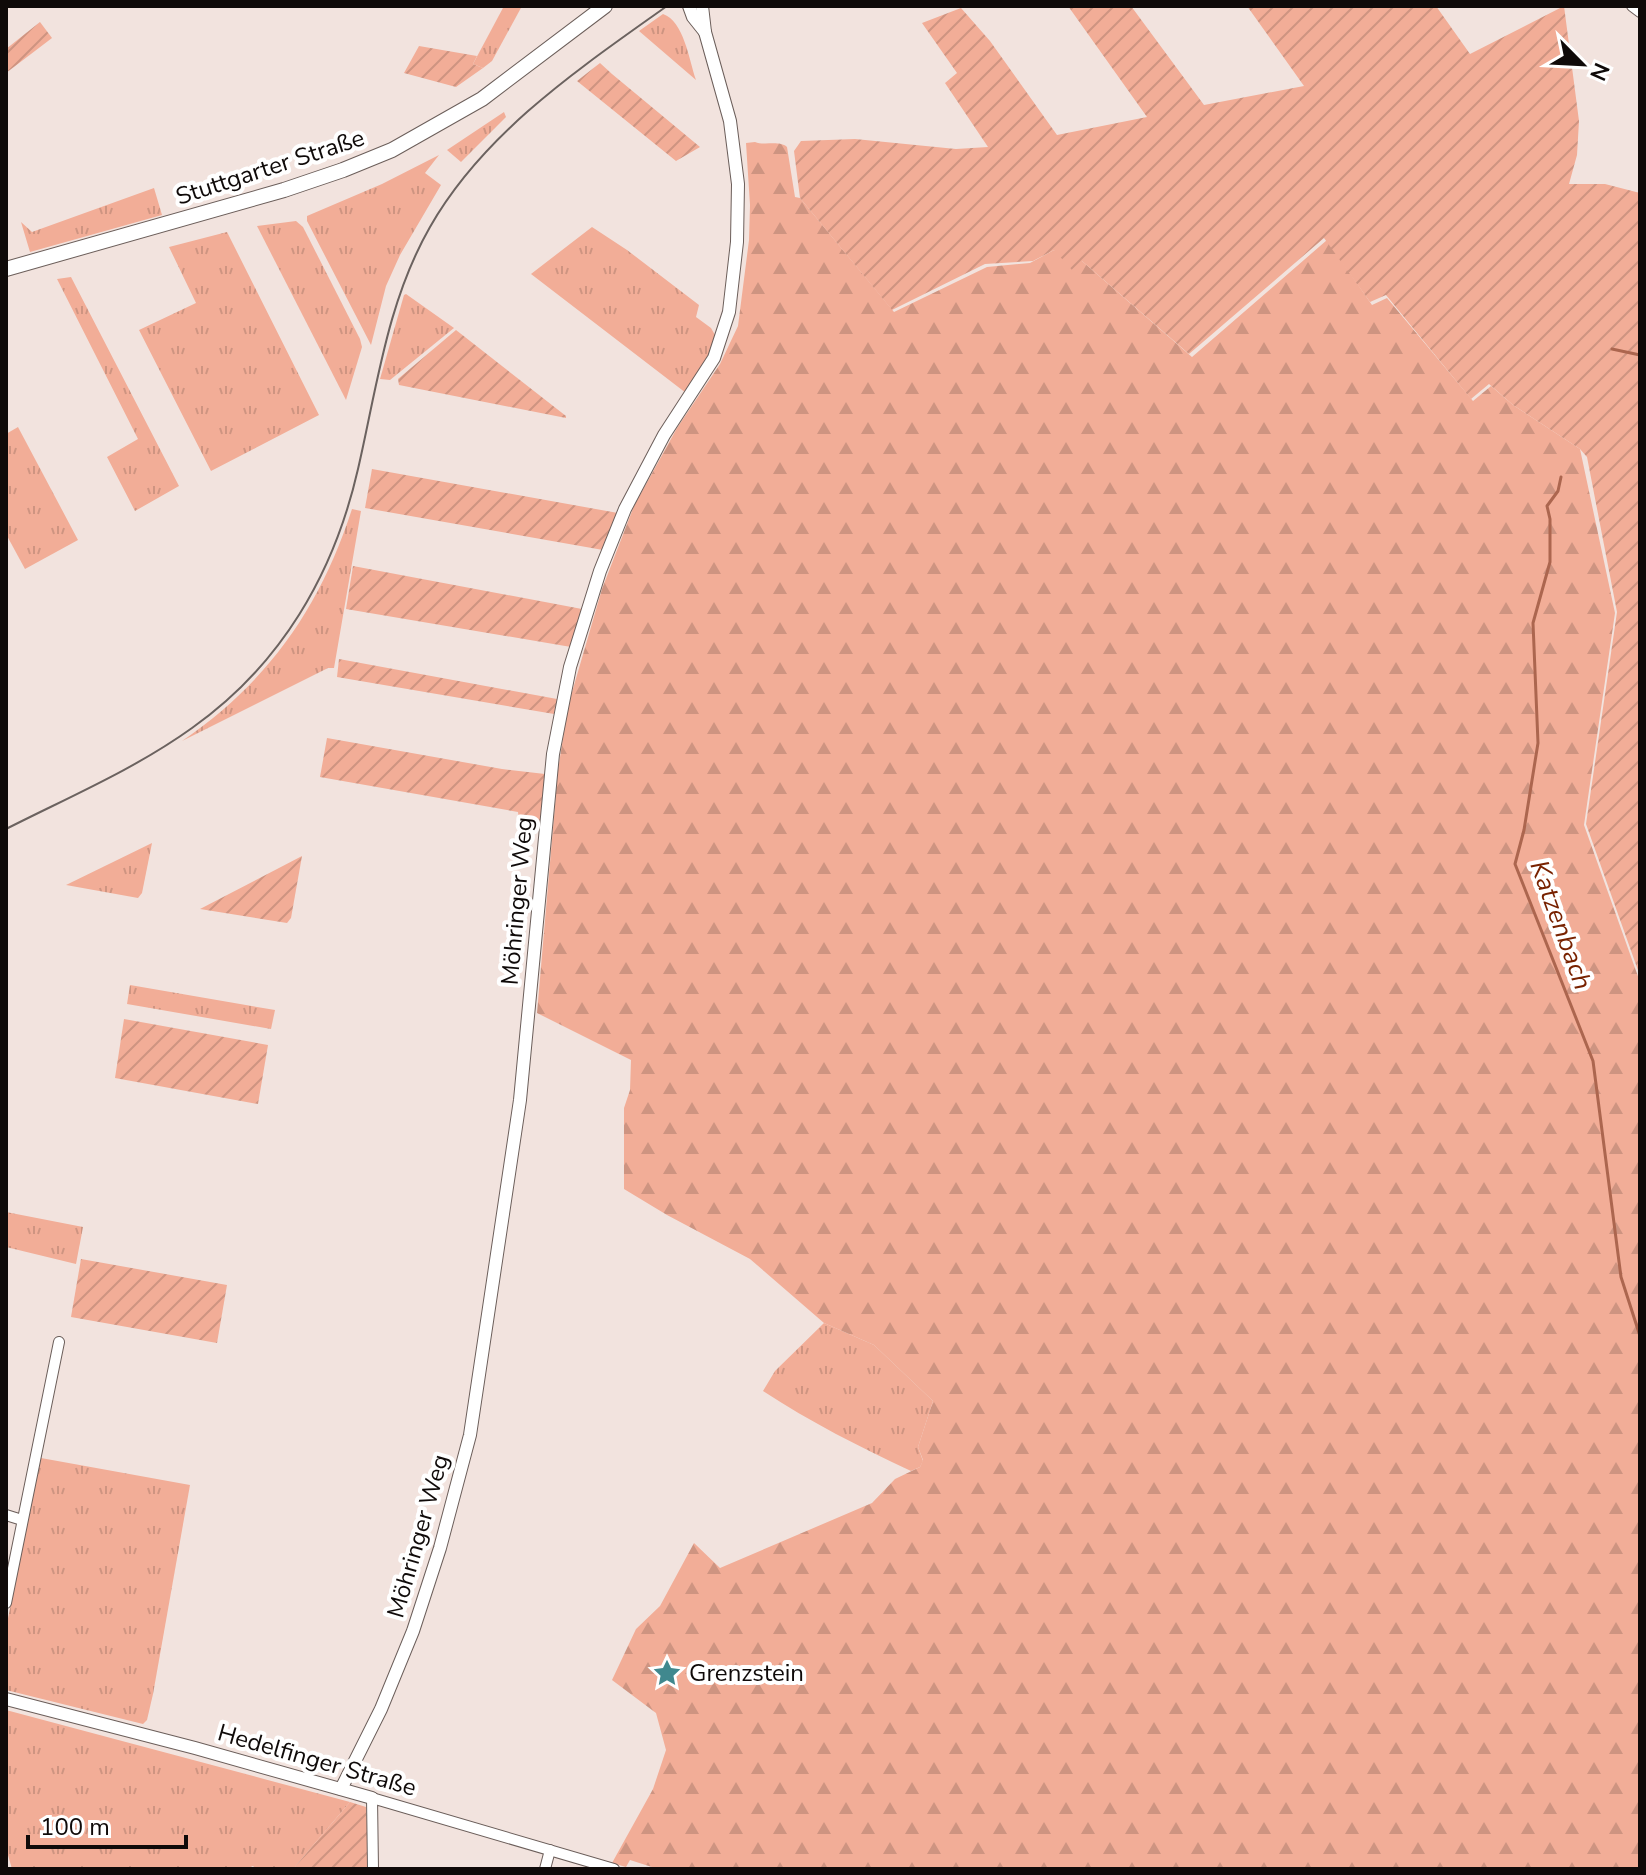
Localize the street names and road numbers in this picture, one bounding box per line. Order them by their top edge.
street label: Stuttgarter Straße [172,121,368,213]
street label: Möhringer Weg [494,816,540,986]
street label: Möhringer Weg [379,1450,457,1622]
street label: Hedelfinger Straße [214,1716,420,1804]

